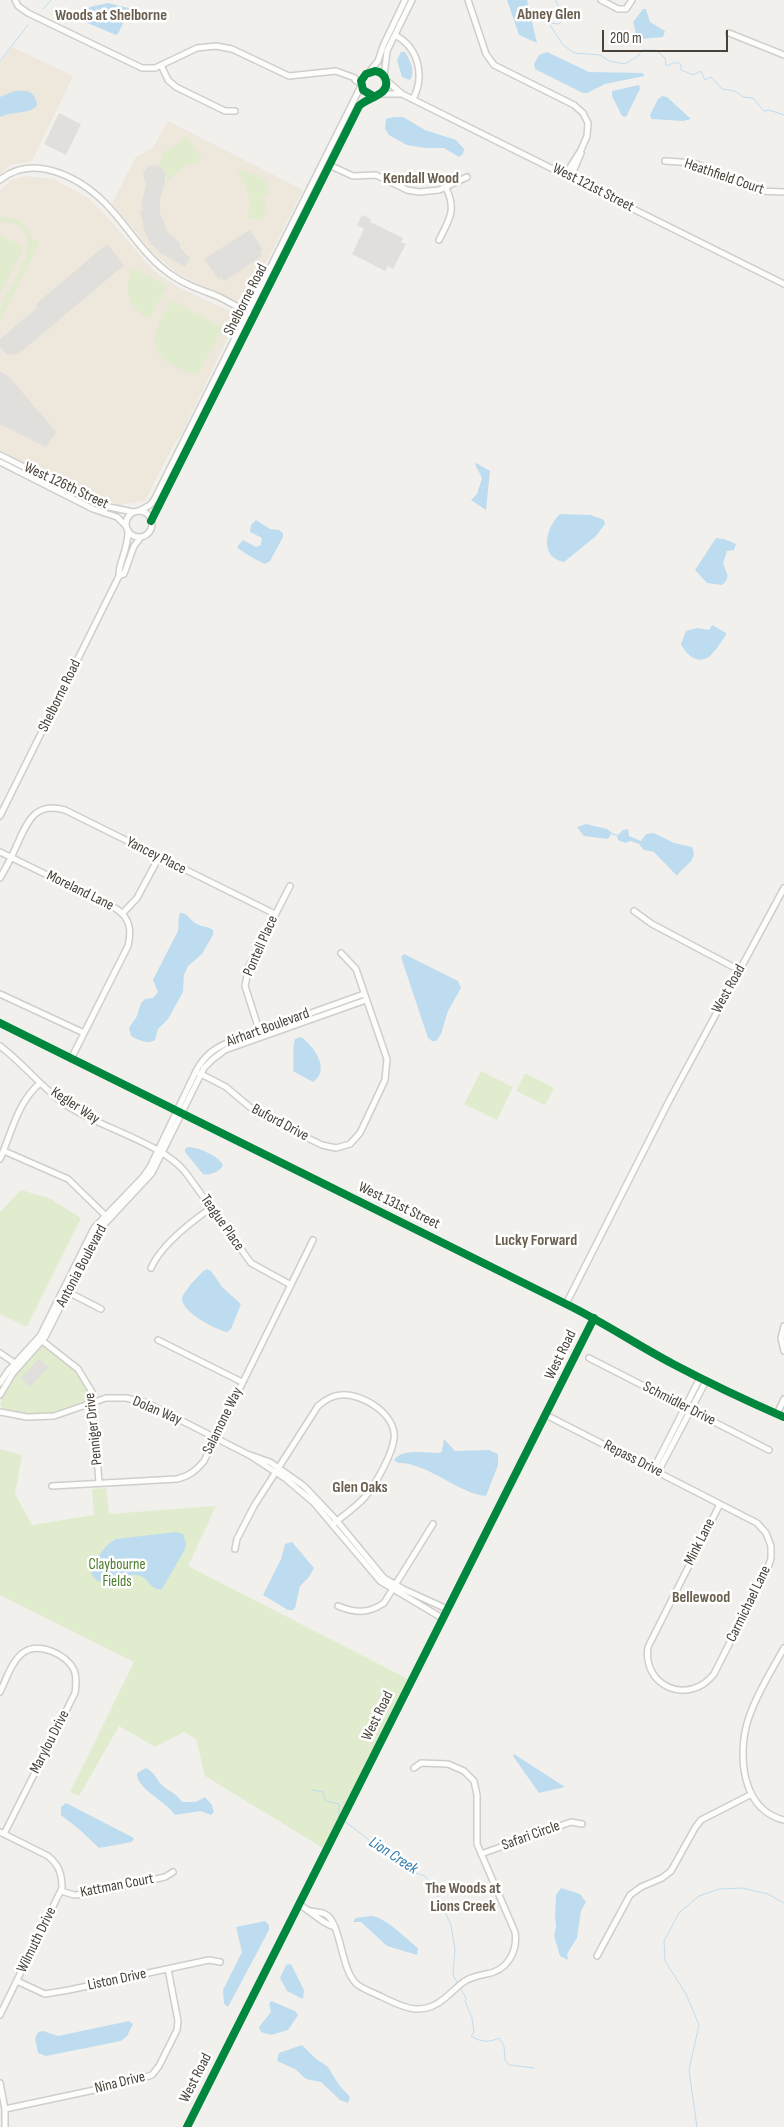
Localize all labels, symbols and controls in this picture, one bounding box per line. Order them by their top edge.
district label: Abney Glen [517,5,581,25]
district label: Woods at Shelborne [55,6,167,26]
scale bar [604,20,730,52]
text: 200 m [610,29,642,48]
street label: Heathfield Court [682,155,766,199]
street label: West 121st Street [549,160,637,216]
district label: Kendall Wood [383,169,459,189]
street label: Shelborne Road [220,261,272,339]
street label: West 126th Street [21,459,111,513]
street label: Shelborne Road [35,657,85,735]
street label: Yancey Place [123,833,189,879]
street label: Moreland Lane [43,867,117,915]
street label: Pontell Place [240,913,282,979]
street label: West Road [708,962,750,1016]
street label: Airhart Boulevard [224,1005,312,1051]
street label: Kegler Way [47,1084,103,1128]
street label: Buford Drive [248,1100,312,1146]
street label: West 131st Street [355,1178,443,1234]
street label: Teague Place [196,1191,248,1255]
street label: Antonia Boulevard [53,1222,111,1310]
district label: Lucky Forward [495,1231,577,1251]
street label: West Road [541,1327,581,1383]
street label: Schmidler Drive [640,1378,718,1430]
street label: Salamone Way [199,1385,247,1457]
street label: Penniger Drive [81,1392,107,1466]
street label: Dolan Way [130,1393,184,1429]
street label: Repass Drive [600,1436,666,1482]
district label: Glen Oaks [332,1478,388,1498]
street label: Mink Lane [681,1516,719,1568]
park label: Claybourne Fields [89,1556,145,1591]
street label: Carmichael Lane [723,1563,775,1645]
district label: Bellewood [672,1588,730,1608]
street label: West Road [358,1688,398,1744]
street label: Marylou Drive [26,1707,74,1777]
street label: Safari Circle [499,1817,563,1855]
water label: Lion Creek [365,1833,421,1879]
street label: Kattman Court [79,1870,155,1902]
district label: The Woods at Lions Creek [425,1879,501,1917]
street label: Wilmuth Drive [13,1904,61,1976]
street label: Liston Drive [86,1965,148,1995]
street label: West Road [176,2050,216,2106]
street label: Nina Drive [93,2068,147,2098]

